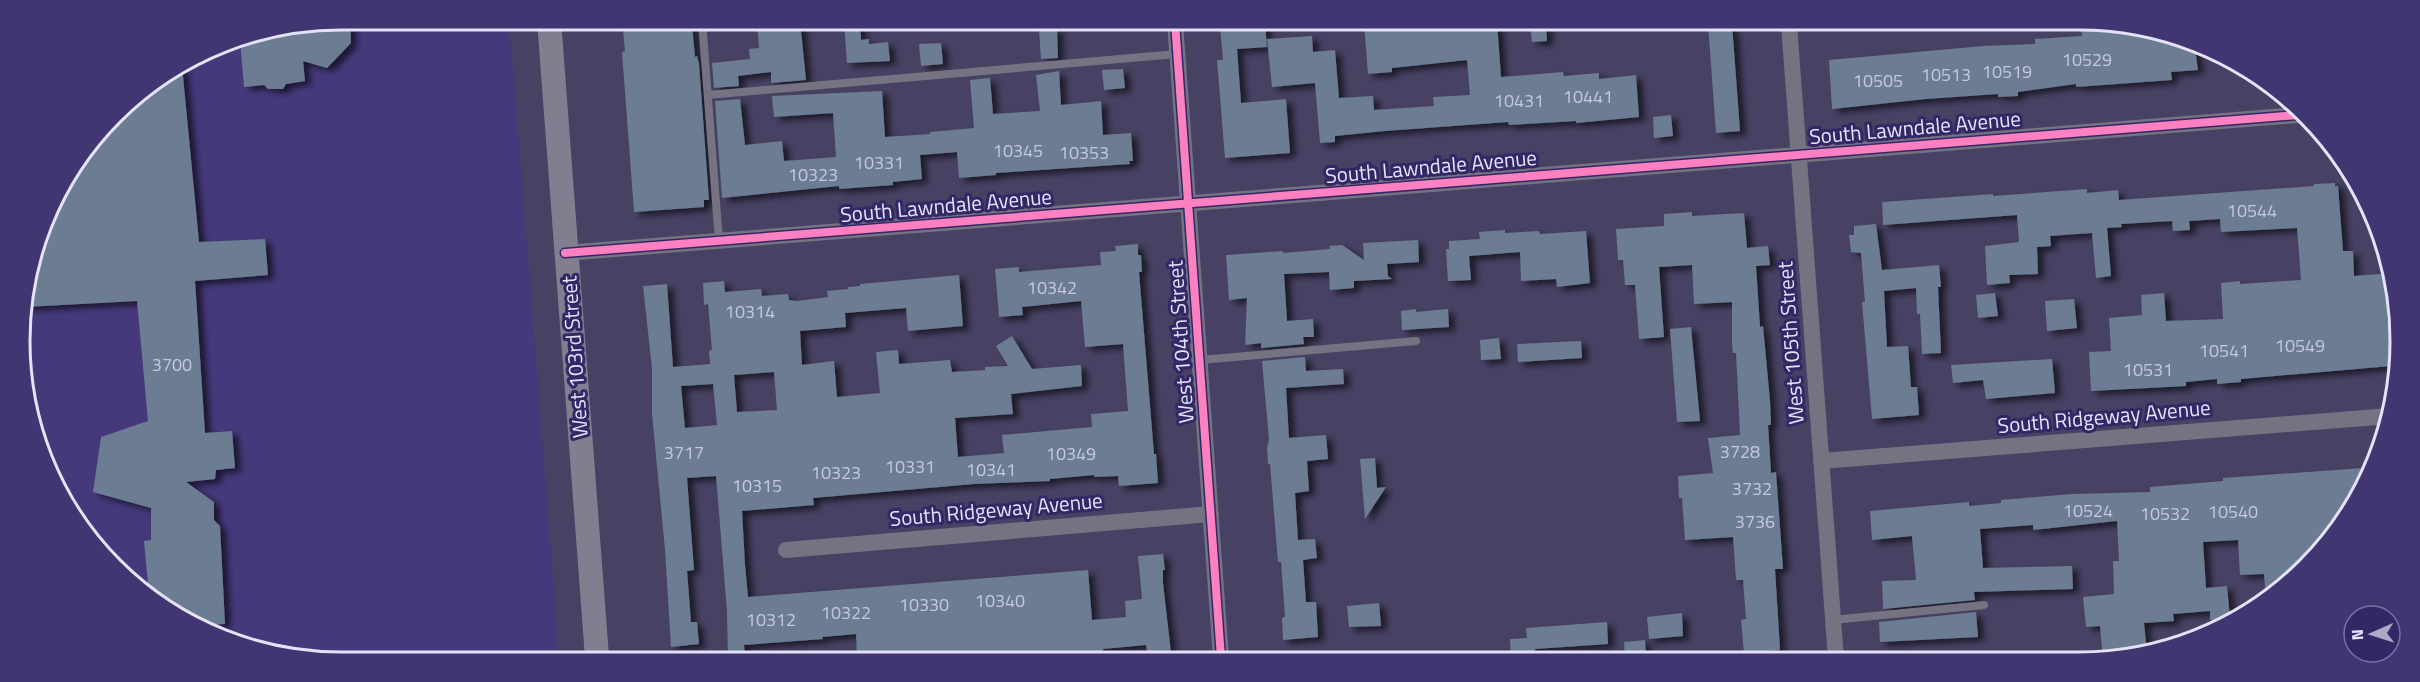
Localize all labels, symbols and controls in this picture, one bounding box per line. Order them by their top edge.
house number: 10529 [2062,46,2112,73]
house number: 10519 [1982,58,2032,85]
house number: 10513 [1921,61,1971,88]
house number: 10505 [1853,67,1903,94]
house number: 10441 [1563,83,1613,110]
house number: 10431 [1494,87,1544,114]
street label: South Lawndale Avenue [1808,102,2022,152]
house number: 10345 [993,137,1043,164]
house number: 10353 [1059,139,1109,166]
street label: South Lawndale Avenue [1324,141,1538,191]
house number: 10331 [854,149,904,176]
house number: 10323 [788,161,838,188]
street label: South Lawndale Avenue [839,180,1053,230]
house number: 10544 [2227,197,2277,224]
street label: West 104th Street [1158,259,1202,425]
street label: West 105th Street [1768,260,1812,426]
street label: West 103rd Street [552,274,596,439]
house number: 10342 [1027,274,1077,301]
house number: 10314 [725,298,775,325]
house number: 10549 [2275,332,2325,359]
house number: 10541 [2199,337,2249,364]
house number: 3700 [152,351,192,378]
house number: 10531 [2123,356,2173,383]
street label: South Ridgeway Avenue [1996,391,2212,441]
house number: 3728 [1720,438,1760,465]
house number: 3717 [664,439,704,466]
house number: 10349 [1046,440,1096,467]
house number: 10331 [885,453,935,480]
house number: 10341 [966,456,1016,483]
house number: 10323 [811,459,861,486]
house number: 10315 [732,472,782,499]
house number: 3732 [1732,475,1772,502]
street label: South Ridgeway Avenue [888,484,1104,534]
house number: 10524 [2063,497,2113,524]
house number: 10540 [2208,498,2258,525]
house number: 10532 [2140,500,2190,527]
house number: 3736 [1735,508,1775,535]
house number: 10340 [975,587,1025,614]
house number: 10330 [899,591,949,618]
house number: 10322 [821,599,871,626]
north arrow [2342,604,2402,664]
house number: 10312 [746,606,796,633]
text: N [2345,629,2369,641]

